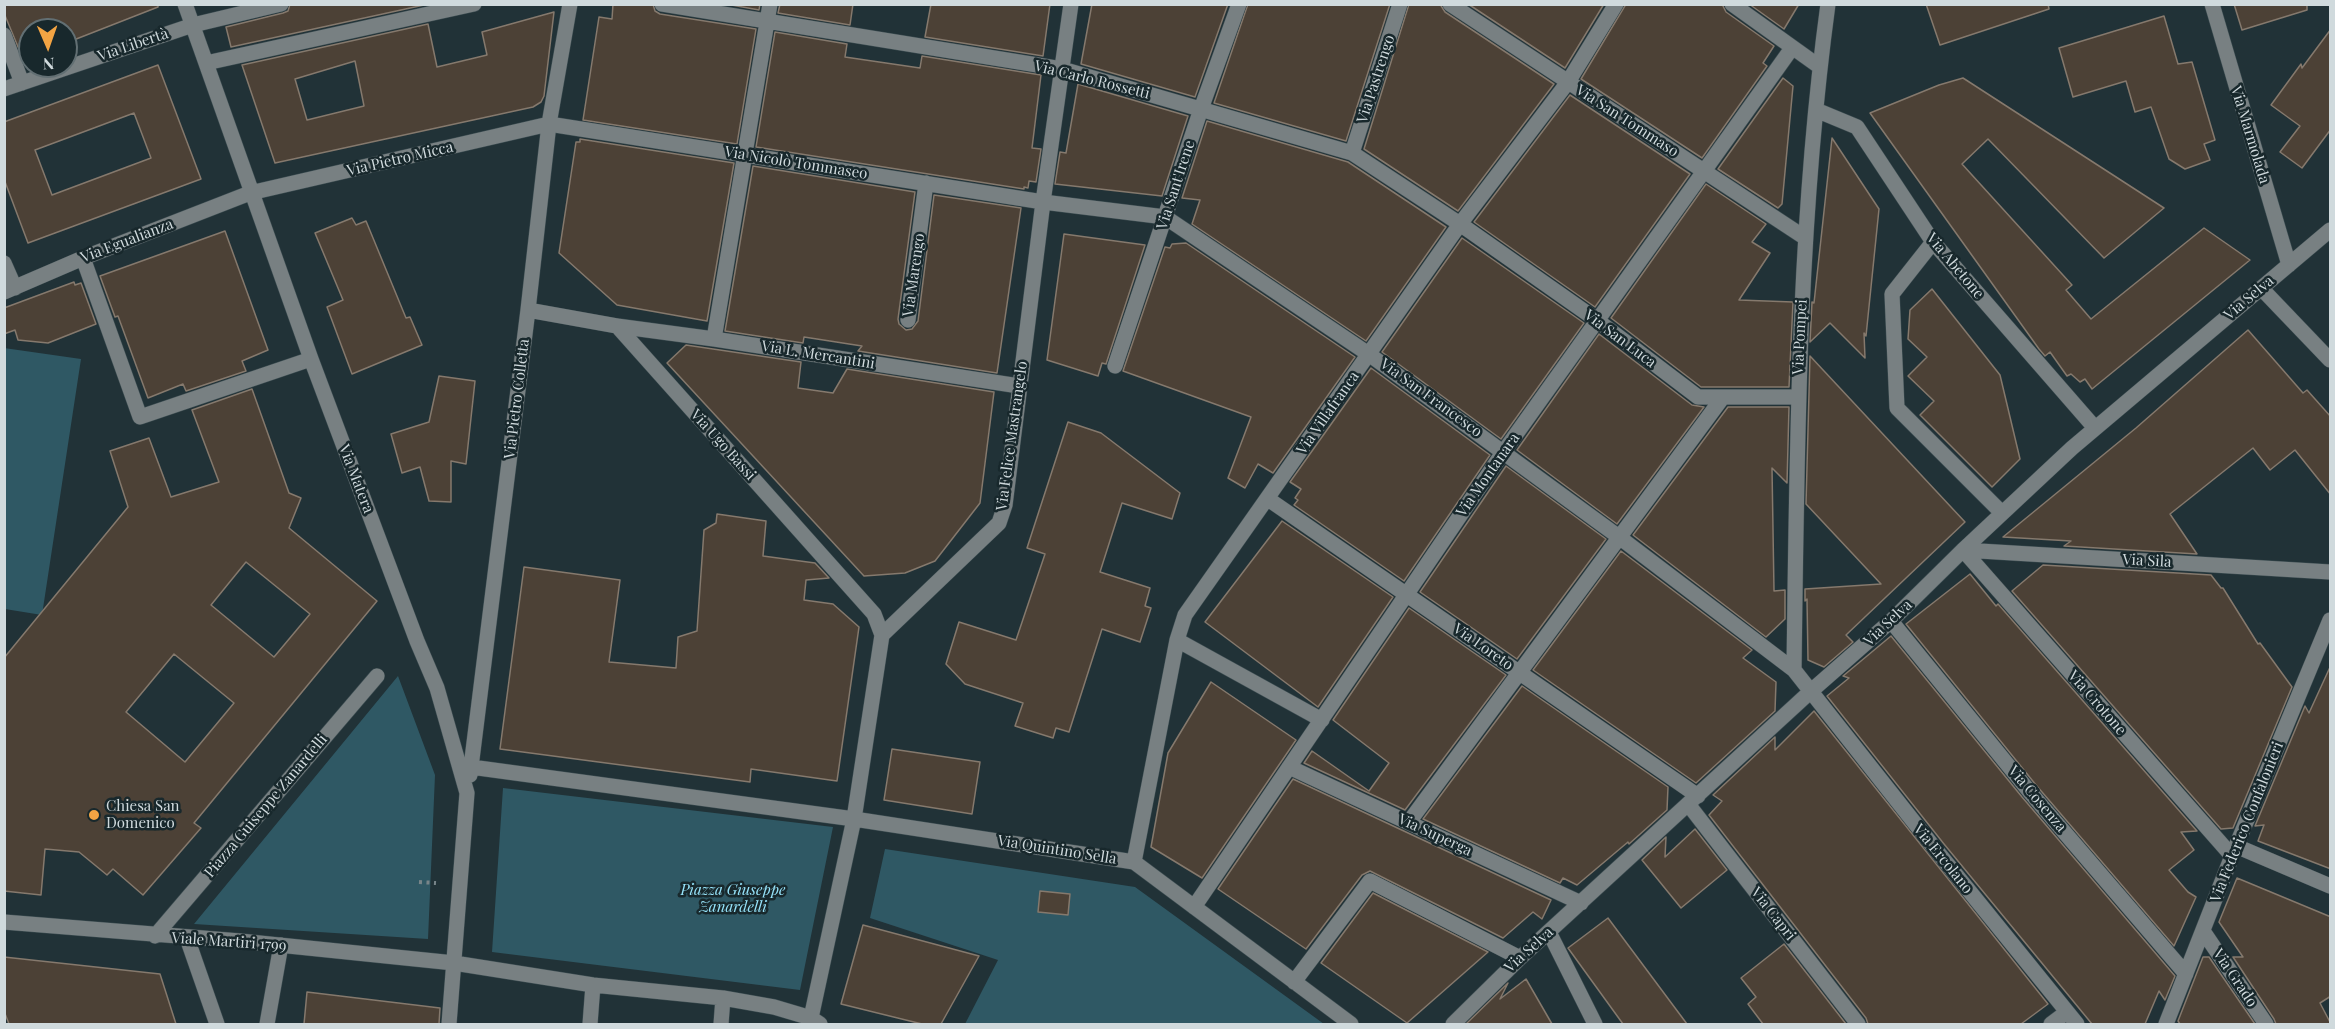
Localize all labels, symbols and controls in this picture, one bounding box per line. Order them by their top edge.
north arrow [18,18,78,78]
street label: Via Libertà [95,25,171,65]
street label: Via Pastrengo [1353,33,1399,125]
text: N [42,54,55,75]
street label: Via Carlo Rossetti [1032,57,1152,103]
street label: Via San Tommaso [1572,81,1682,161]
street label: Via Marmolada [2227,84,2273,186]
street label: Via Pietro Micca [345,138,455,180]
street label: Via Sant'Irene [1153,138,1199,232]
street label: Via Nicolò Tommaseo [723,143,869,183]
street label: Via Egualianza [78,215,176,267]
street label: Via Abetone [1922,230,1988,302]
street label: Via Marengo [899,232,929,318]
street label: Via Selva [2220,272,2278,324]
street label: Via Pompei [1789,299,1811,375]
street label: Via San Luca [1581,306,1659,372]
street label: Via L. Mercantini [760,337,876,373]
street label: Via Pietro Colletta [501,338,533,460]
street label: Via San Francesco [1377,355,1485,441]
street label: Via Felice Mastrangelo [993,360,1031,512]
street label: Via Villafranca [1293,368,1363,458]
street label: Via Ugo Bassi [687,406,759,484]
street label: Via Montanara [1453,430,1523,520]
street label: Via Matera [335,442,377,516]
street label: Via Sila [2122,551,2172,571]
street label: Via Selva [1860,596,1916,650]
street label: Via Loreto [1450,620,1516,674]
street label: Via Crotone [2064,667,2130,739]
street label: Piazza Guiseppe Zanardelli [201,731,331,881]
street label: Via Federico Confalonieri [2207,739,2287,905]
street label: Via Cosenza [2004,762,2070,836]
place label: Chiesa San Domenico [106,797,180,832]
marker: Chiesa San Domenico [87,808,101,822]
street label: Via Superga [1395,810,1475,860]
street label: Via Ercolano [1909,821,1977,897]
street label: Via Quintino Sella [996,832,1118,868]
park label: Piazza Giuseppe Zanardelli [681,881,785,916]
street label: Via Capri [1747,884,1799,944]
street label: Via Selva [1501,923,1557,977]
street label: Viale Martiri 1799 [171,929,287,955]
street label: Via Grado [2209,946,2261,1010]

